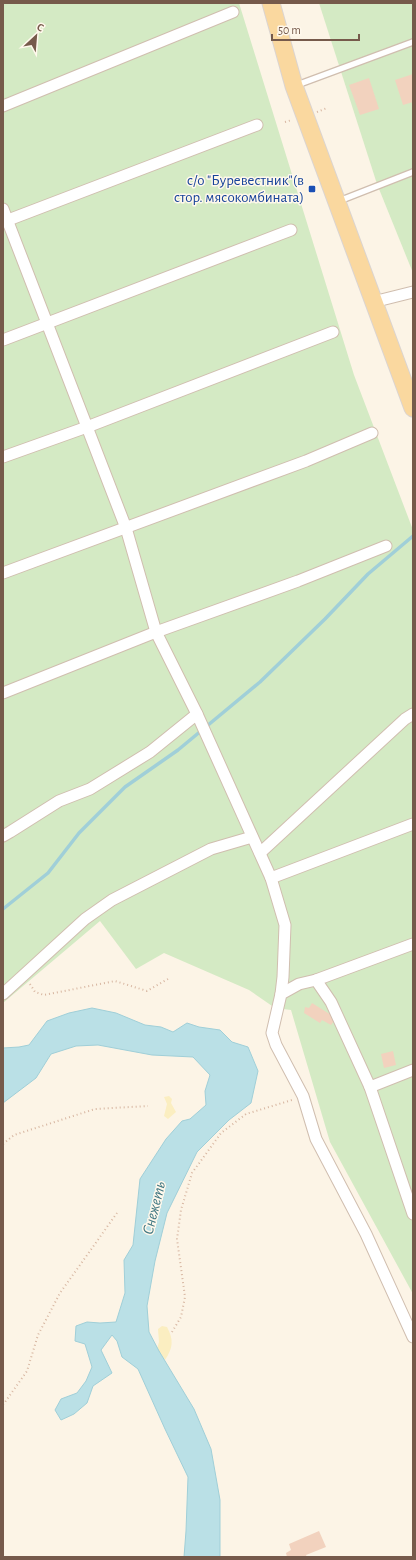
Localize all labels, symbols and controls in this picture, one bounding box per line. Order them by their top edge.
north arrow [16,16,56,56]
scale bar [272,16,359,42]
text: С [35,21,45,34]
text: 50 m [278,24,301,36]
place label: с/о "Буревестник"(в стор. мясокомбината) [174,173,304,205]
marker: с/о "Буревестник"(в стор. мясокомбината) [307,184,317,194]
water label: Снежеть [140,1180,168,1236]

